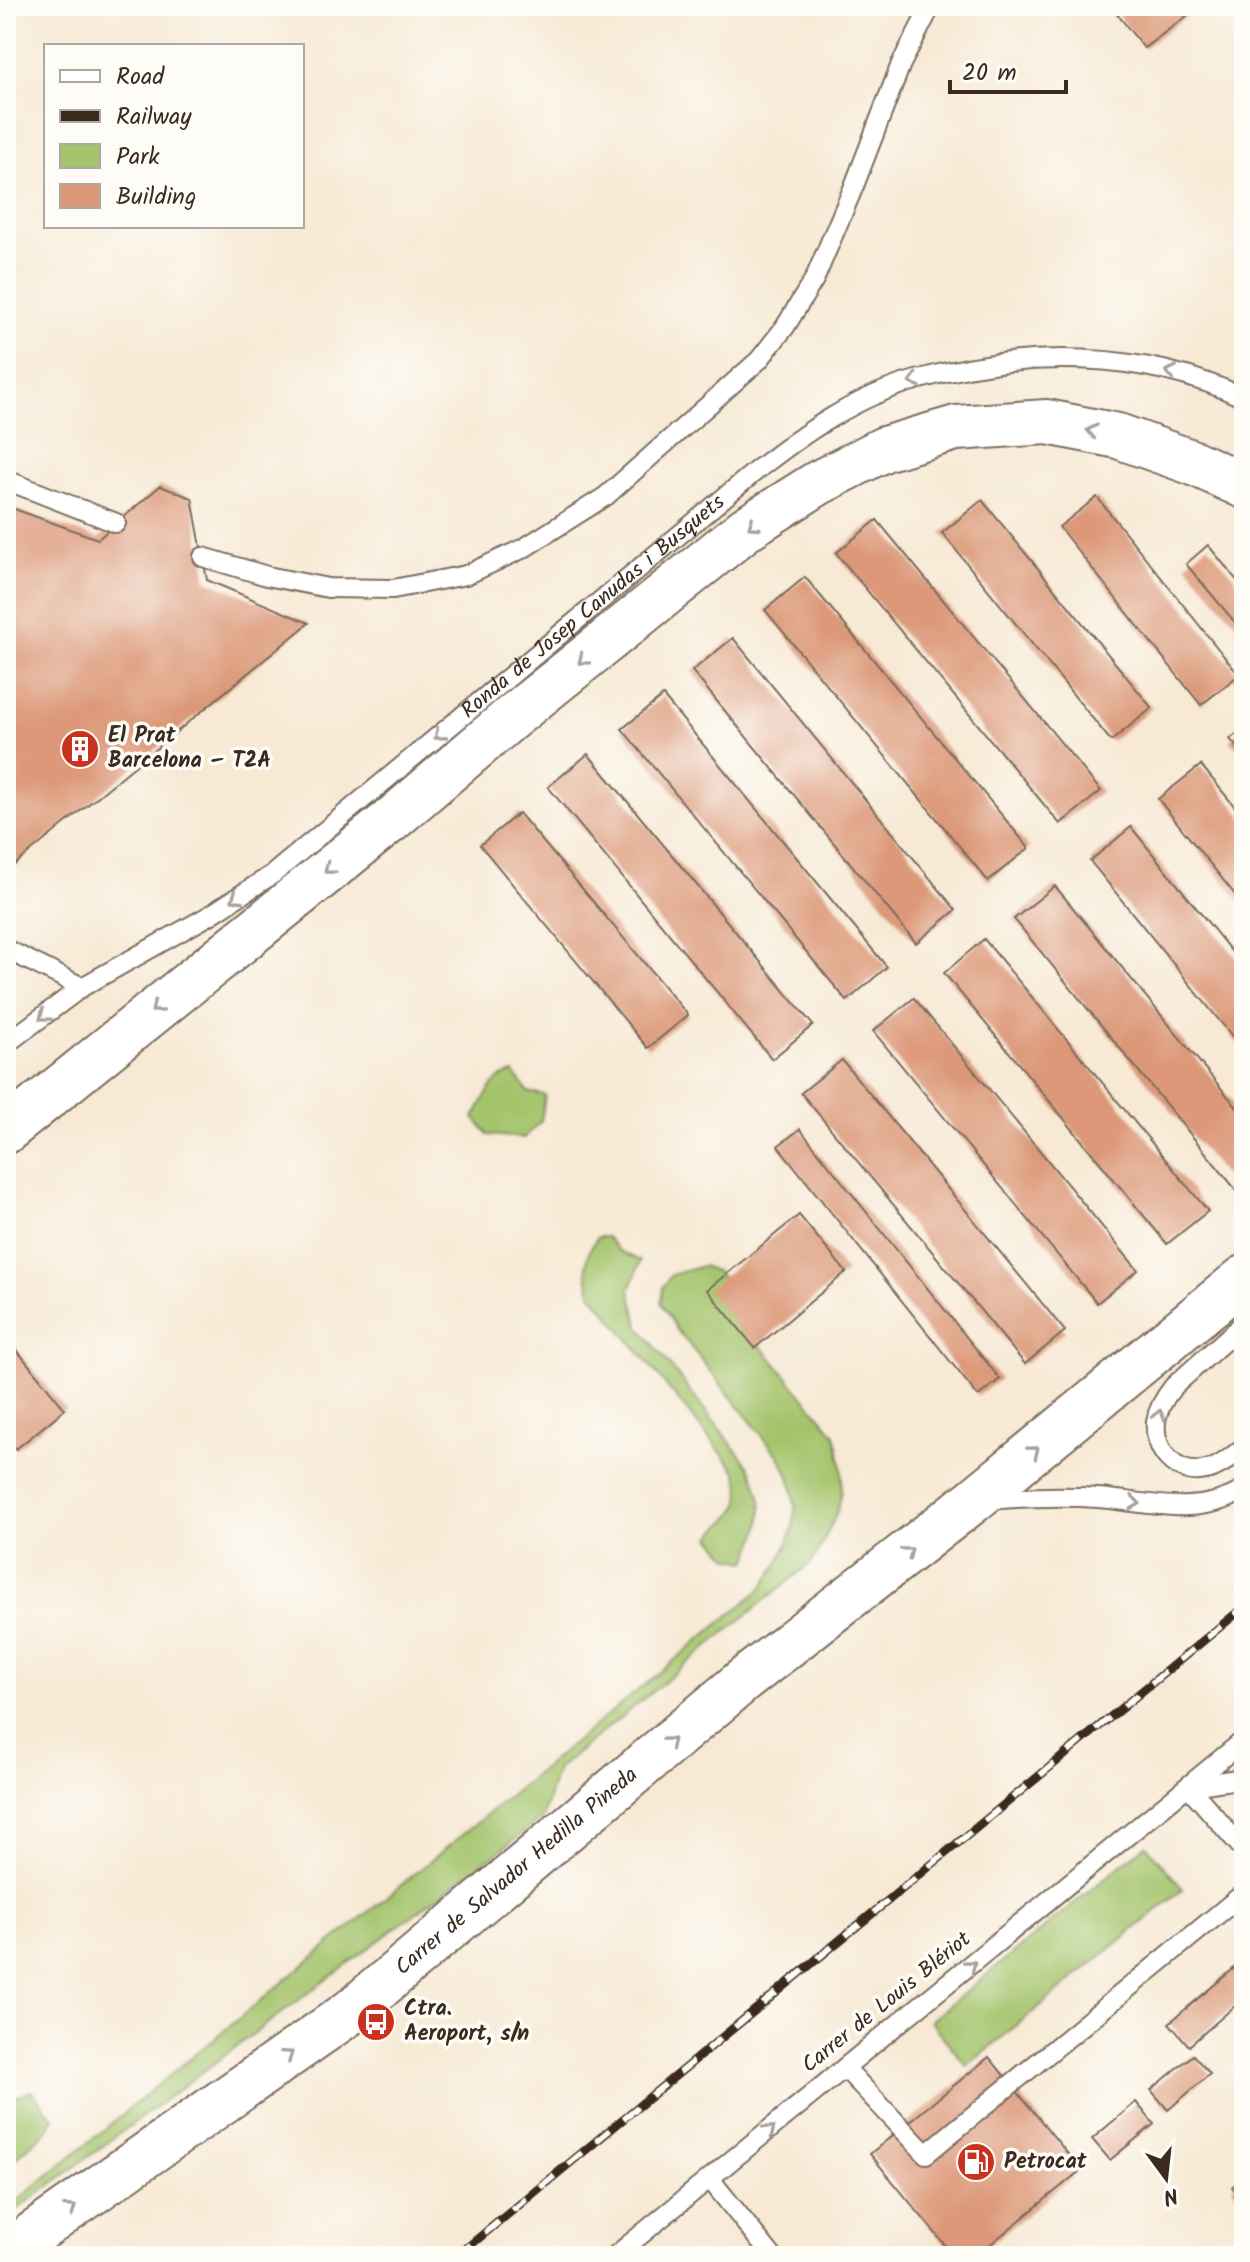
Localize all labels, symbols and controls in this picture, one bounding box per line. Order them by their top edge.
legend [44,44,304,228]
scale bar [950,44,1066,94]
text: 20 m [962,54,1017,93]
text: Road [116,58,165,97]
text: Railway [116,98,192,137]
text: Park [116,138,160,177]
text: Building [116,178,196,217]
one-way arrow [1164,364,1178,381]
one-way arrow [908,372,922,388]
one-way arrow [1085,424,1099,441]
street label: Ronda de Josep Canudas i Busquets [453,485,734,728]
one-way arrow [747,515,761,530]
one-way arrow [577,650,592,664]
place label: El Prat Barcelona – T2A [108,719,271,779]
one-way arrow [434,725,448,740]
building icon: El Prat Barcelona – T2A [59,728,101,770]
one-way arrow [323,860,338,874]
one-way arrow [231,888,245,903]
one-way arrow [151,998,165,1013]
one-way arrow [38,1006,53,1020]
one-way arrow [1150,1409,1167,1423]
one-way arrow [1025,1446,1040,1461]
one-way arrow [1129,1494,1142,1511]
one-way arrow [899,1548,914,1562]
one-way arrow [661,1737,675,1752]
street label: Carrer de Salvador Hedilla Pineda [387,1759,646,1985]
street label: Carrer de Louis Blériot [794,1923,980,2083]
one-way arrow [962,1960,976,1975]
place label: Ctra. Aeroport, s/n [404,1992,529,2052]
bus stop icon: Ctra. Aeroport, s/n [355,2001,397,2043]
one-way arrow [279,2051,293,2065]
one-way arrow [761,2125,775,2140]
north arrow [1126,2138,1206,2218]
fuel station icon: Petrocat [955,2141,997,2183]
place label: Petrocat [1004,2145,1088,2180]
text: N [1159,2176,1182,2214]
one-way arrow [62,2204,76,2219]

